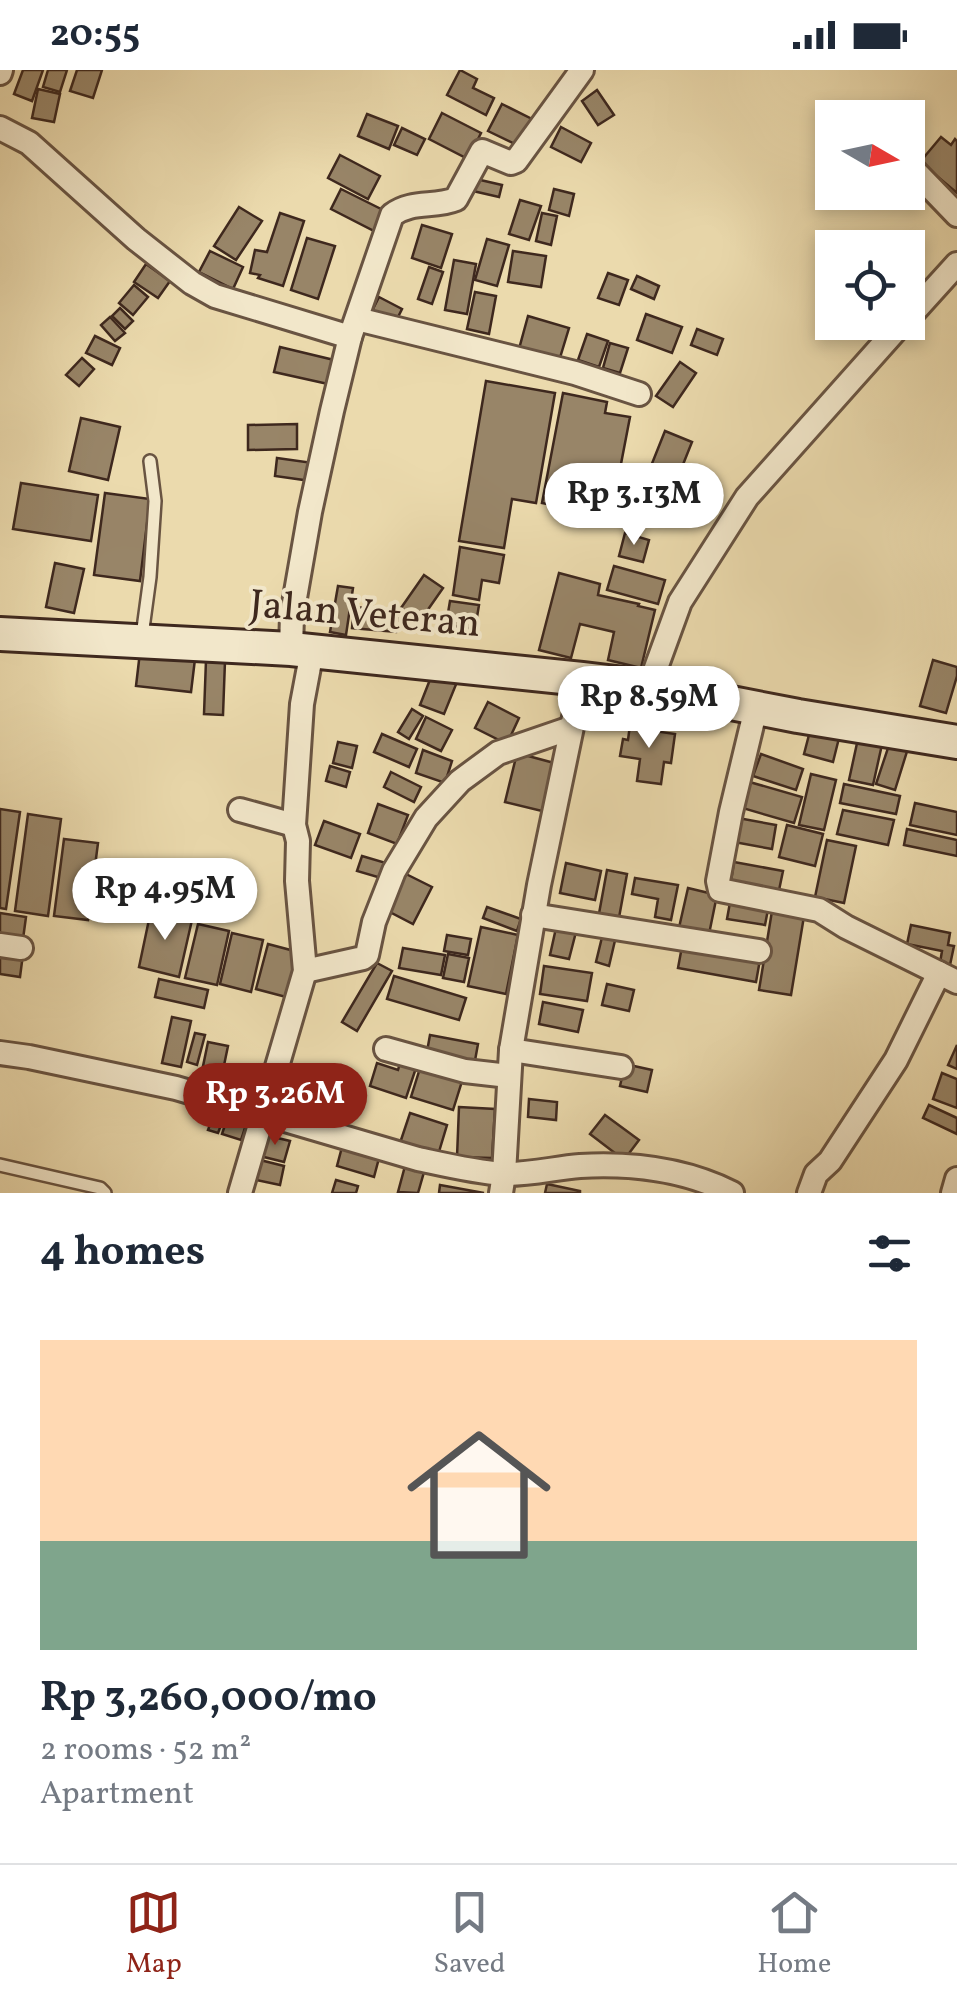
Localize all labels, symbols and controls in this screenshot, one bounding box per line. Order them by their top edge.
text: 20:55 [50,9,140,62]
north arrow [815,100,925,210]
map controls [815,100,925,340]
button: locate [815,230,925,340]
pin: Rp 3.13M [531,463,737,548]
text: Rp 3.13M [567,473,701,517]
street label: Jalan Veteran [247,578,483,654]
pin: Rp 8.59M [546,666,752,751]
text: Rp 8.59M [580,676,718,720]
pin: Rp 4.95M [62,858,268,943]
text: Rp 4.95M [94,868,236,912]
pin: Rp 3.26M [172,1063,378,1148]
text: Rp 3.26M [205,1073,345,1117]
text: 4 homes [40,1224,205,1283]
icon: filters [862,1226,917,1281]
icon: home [389,1405,569,1585]
text: Rp 3,260,000/mo [40,1670,377,1729]
text: 2 rooms · 52 m² [40,1729,251,1773]
text: Apartment [40,1773,194,1817]
tab: Map [126,1885,182,1984]
tab: Saved [433,1885,506,1984]
tab: Home [757,1885,831,1984]

